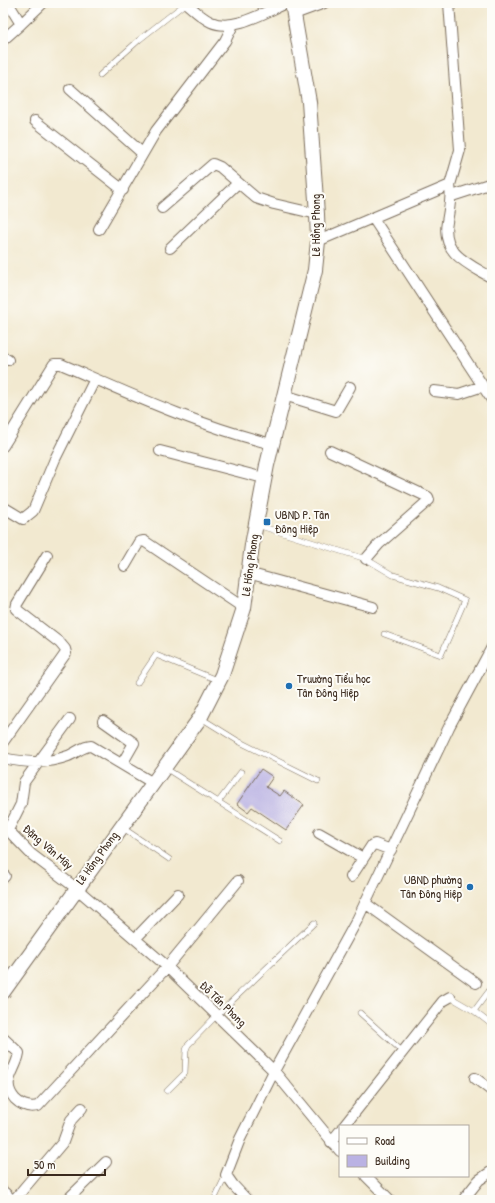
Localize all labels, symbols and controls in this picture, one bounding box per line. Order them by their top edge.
street label: Lê Hồng Phong [307,194,324,256]
place label: UBND P. Tân Đông Hiệp [275,506,329,537]
marker: UBND P. Tân Đông Hiệp [262,517,272,527]
street label: Lê Hồng Phong [237,533,262,597]
place label: Truường Tiểu học Tân Đông Hiệp [297,670,371,701]
marker: Truường Tiểu học Tân Đông Hiệp [284,681,294,691]
street label: Đặng Văn Mây [20,820,77,873]
street label: Lê Hồng Phong [71,827,122,888]
place label: UBND phường Tân Đông Hiệp [400,871,462,902]
marker: UBND phường Tân Đông Hiệp [465,882,475,892]
street label: Đỗ Tấn Phong [196,977,251,1030]
legend [339,1125,469,1177]
text: Road [375,1132,395,1149]
scale bar [28,1151,105,1177]
text: Building [375,1152,410,1169]
text: 50 m [34,1156,55,1173]

